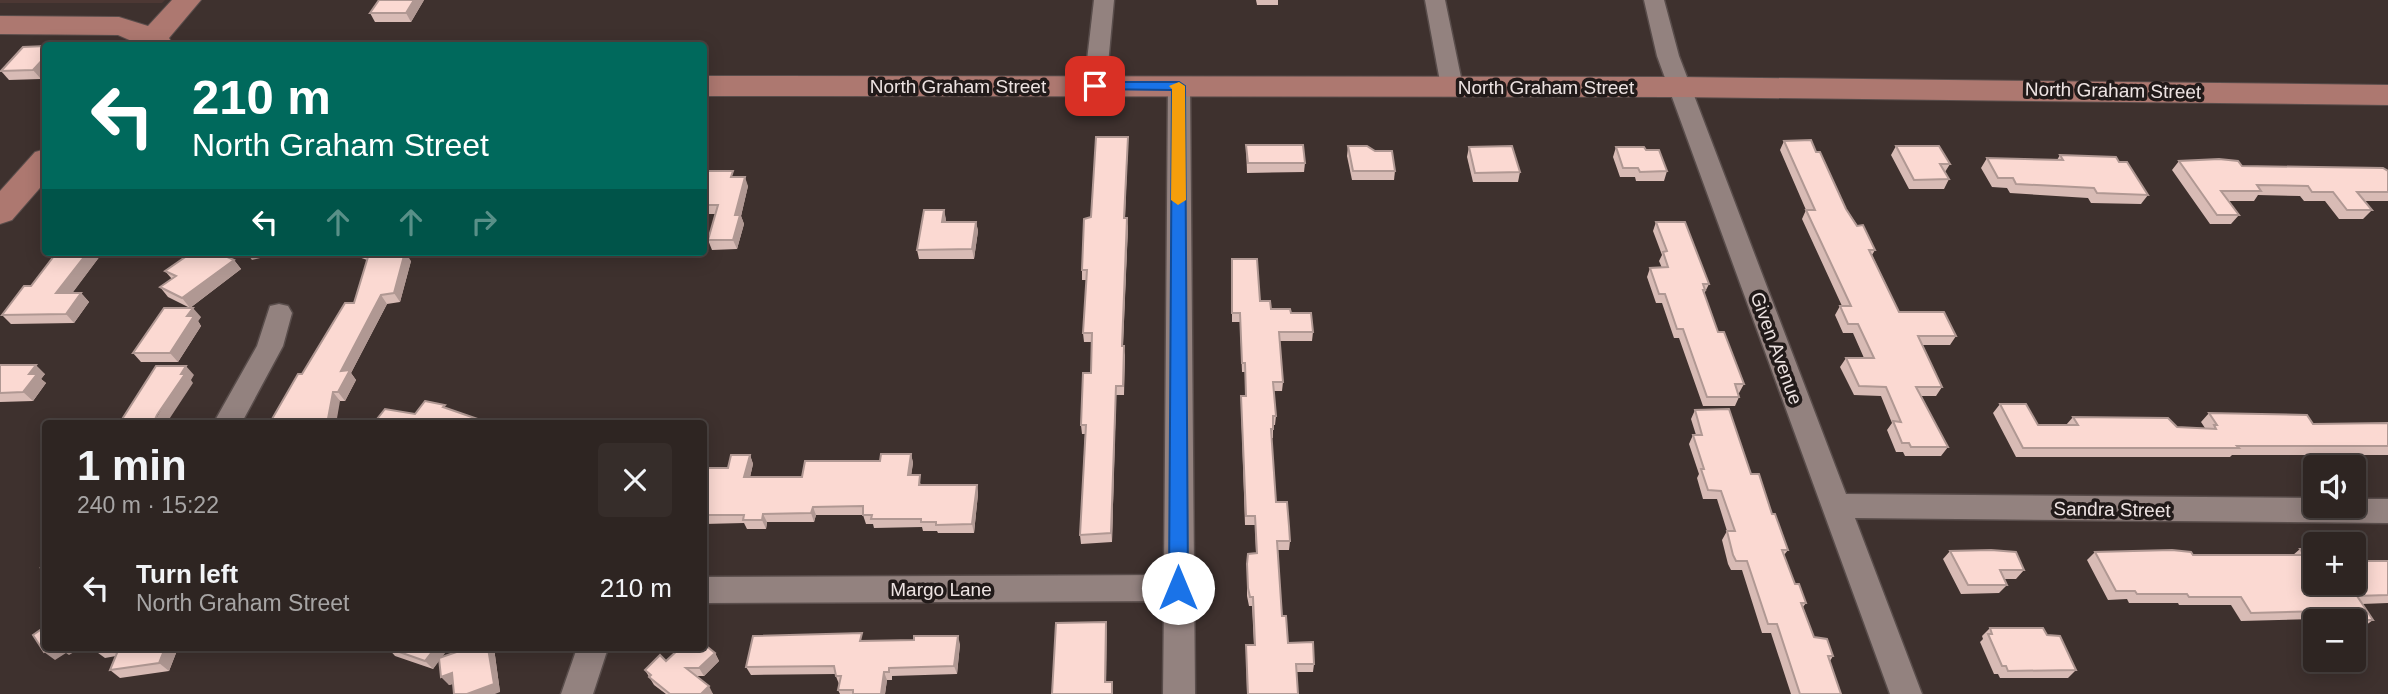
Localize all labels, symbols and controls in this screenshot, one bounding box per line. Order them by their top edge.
pin [1065,56,1125,116]
icon: arrive [1076,67,1114,105]
icon: left [77,70,168,161]
text: 210 m [192,70,331,124]
street label: North Graham Street [870,76,1047,97]
street label: North Graham Street [1458,77,1635,98]
street label: North Graham Street [2025,78,2202,103]
text: North Graham Street [192,127,489,163]
icon: left [246,203,284,241]
icon: ahead [319,203,357,241]
icon: ahead [392,203,430,241]
icon: right [465,203,503,241]
street label: Given Avenue [1746,289,1807,407]
text: 1 min [77,442,187,489]
button: close [598,443,672,517]
map controls [2303,455,2366,672]
button: sound [2303,455,2366,518]
text: 240 m · 15:22 [77,492,219,518]
street label: Sandra Street [2053,498,2171,521]
button: + [2303,532,2366,595]
position arrow [1141,551,1215,625]
text: Turn left [136,559,238,589]
icon: left [77,569,115,607]
text: 210 m [600,573,672,603]
street label: Margo Lane [890,579,992,600]
text: North Graham Street [136,590,349,616]
button: − [2303,609,2366,672]

